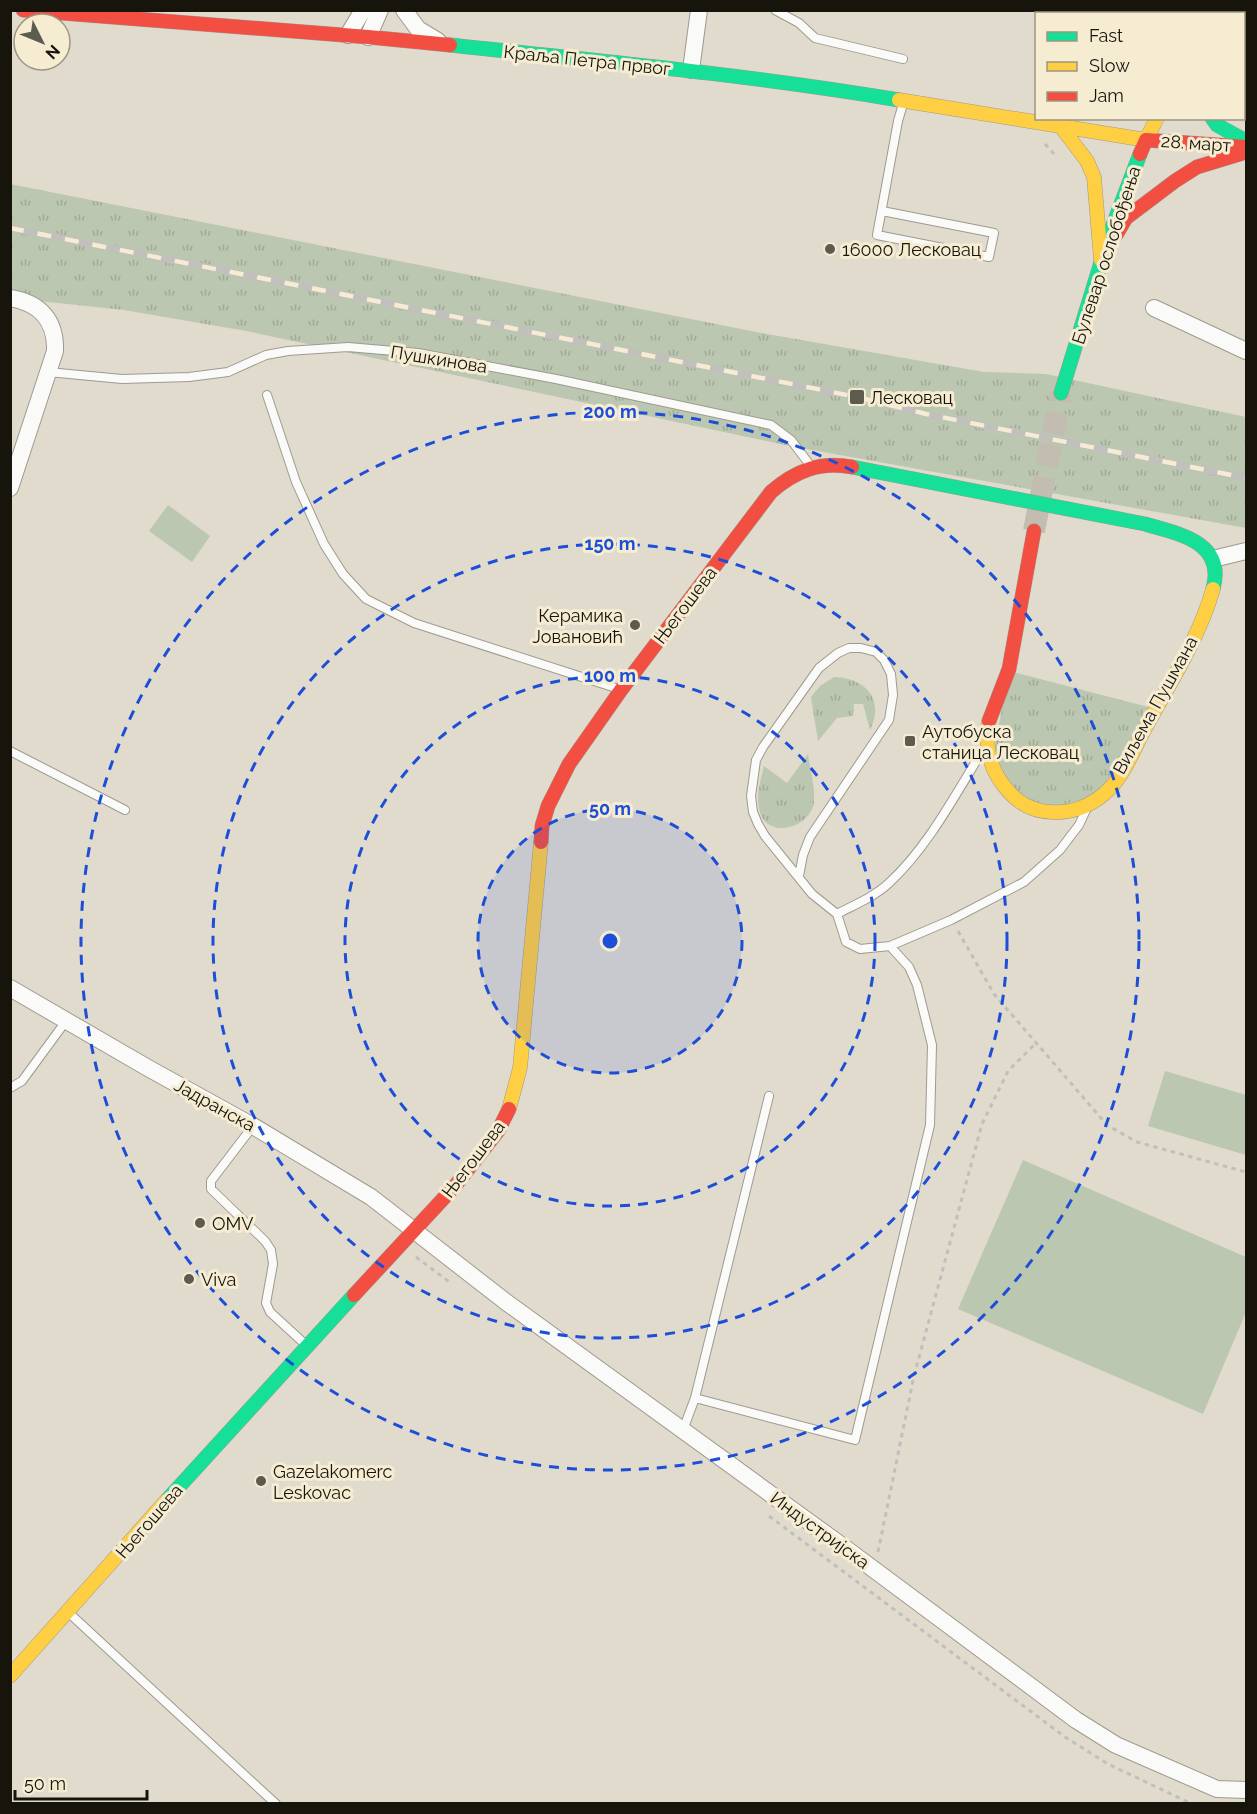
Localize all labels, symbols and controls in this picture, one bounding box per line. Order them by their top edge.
north arrow [12,12,72,72]
legend [1035,12,1245,120]
text: Fast [1089,25,1123,46]
text: N [41,41,64,63]
street label: Краља Петра првог [503,41,671,79]
text: Slow [1089,55,1130,76]
text: Jam [1089,85,1124,106]
street label: 28. март [1160,130,1232,156]
street label: Булевар ослобођења [1067,163,1145,347]
place label: 16000 Лесковац [842,239,981,260]
marker: 16000 Лесковац [823,242,837,256]
street label: Пушкинова [389,341,489,377]
place label: Лесковац [870,387,953,408]
marker: Лесковац [848,388,866,406]
text: 200 m [583,401,637,422]
text: 150 m [585,533,636,554]
street label: Његошева [649,562,721,648]
place label: Керамика Јовановић [532,605,623,647]
marker: Керамика Јовановић [628,618,642,632]
street label: Виљема Пушмана [1108,632,1202,778]
text: 100 m [584,665,636,686]
place label: Аутобуска станица Лесковац [922,721,1079,763]
marker: Аутобуска станица Лесковац [903,734,917,748]
text: 50 m [589,798,631,819]
centre of rings [600,931,620,951]
street label: Јадранска [171,1074,259,1136]
street label: Његошева [437,1116,509,1202]
place label: OMV [212,1213,254,1234]
marker: OMV [193,1216,207,1230]
place label: Viva [201,1269,236,1290]
marker: Viva [182,1272,196,1286]
place label: Gazelakomerc Leskovac [273,1461,393,1503]
marker: Gazelakomerc Leskovac [254,1474,268,1488]
street label: Његошева [111,1480,187,1562]
street label: Индустријска [766,1487,874,1573]
scale bar [15,1763,147,1801]
text: 50 m [24,1773,66,1794]

